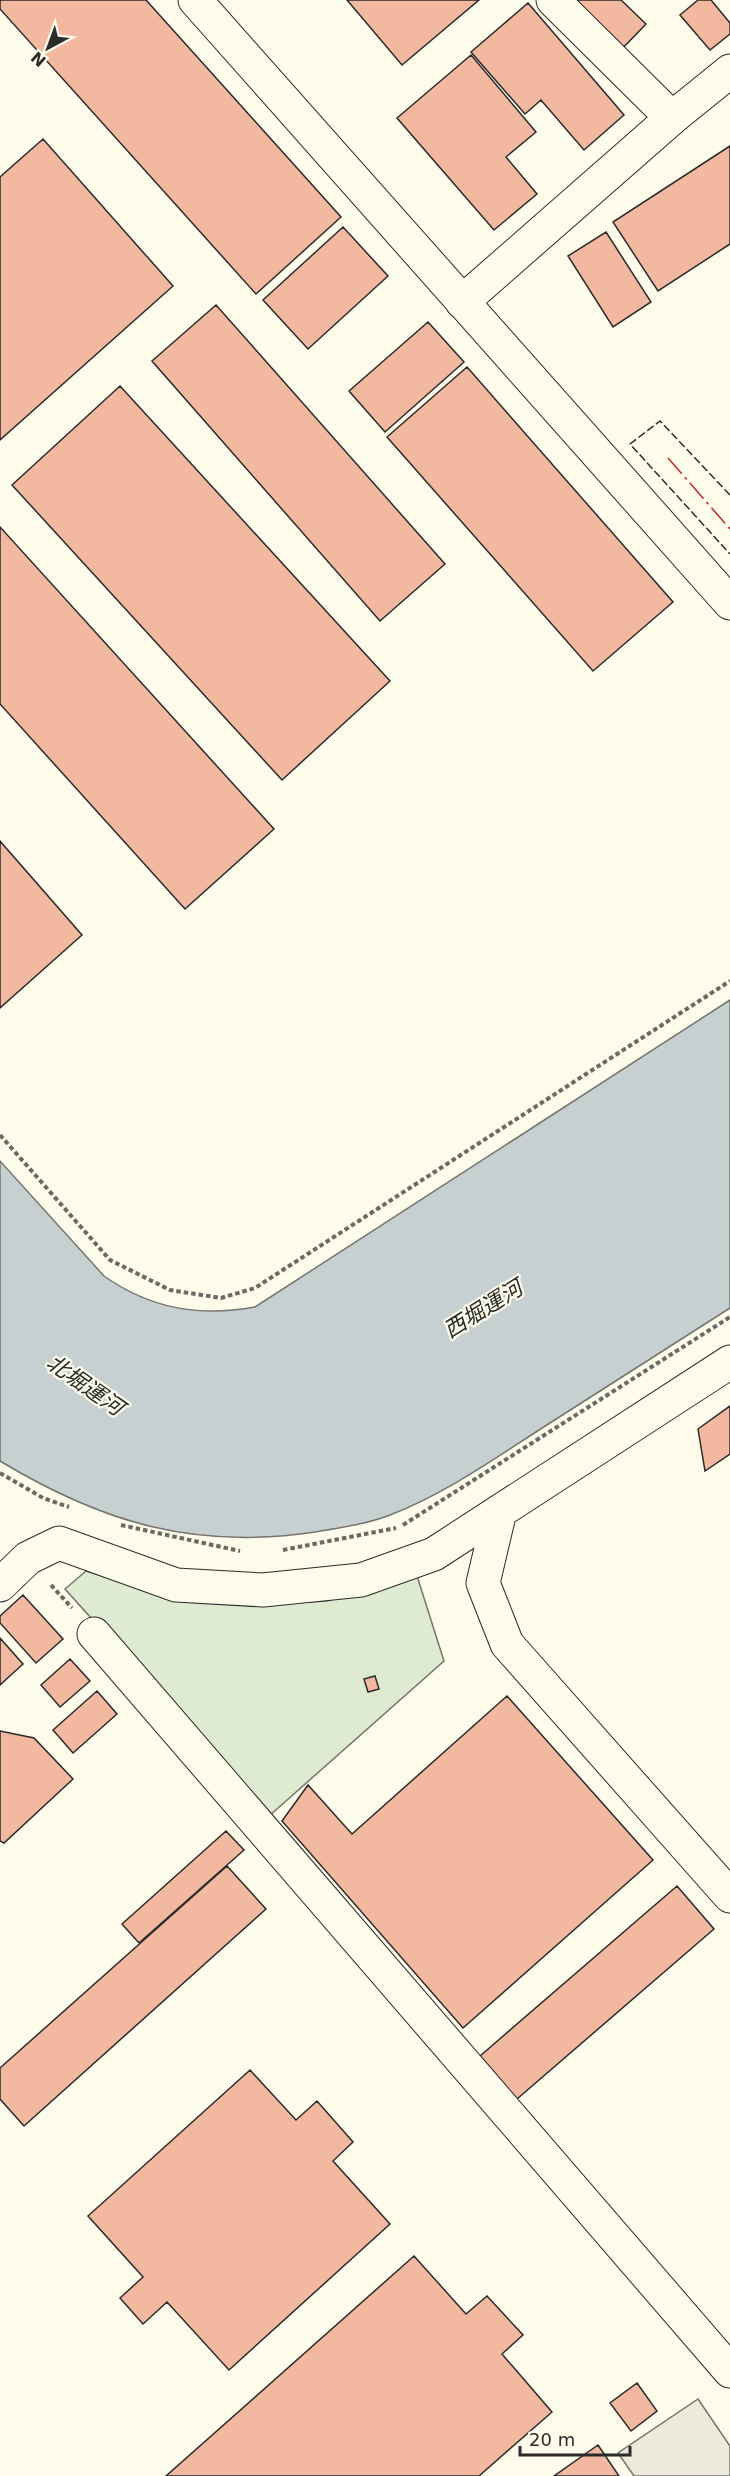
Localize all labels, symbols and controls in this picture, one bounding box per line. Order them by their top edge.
north arrow [18,18,78,78]
text: N [27,47,50,71]
water label: 西堀運河 [439,1273,530,1343]
water label: 北堀運河 [42,1350,131,1423]
scale bar [520,2419,630,2457]
text: 20 m [529,2429,575,2450]

